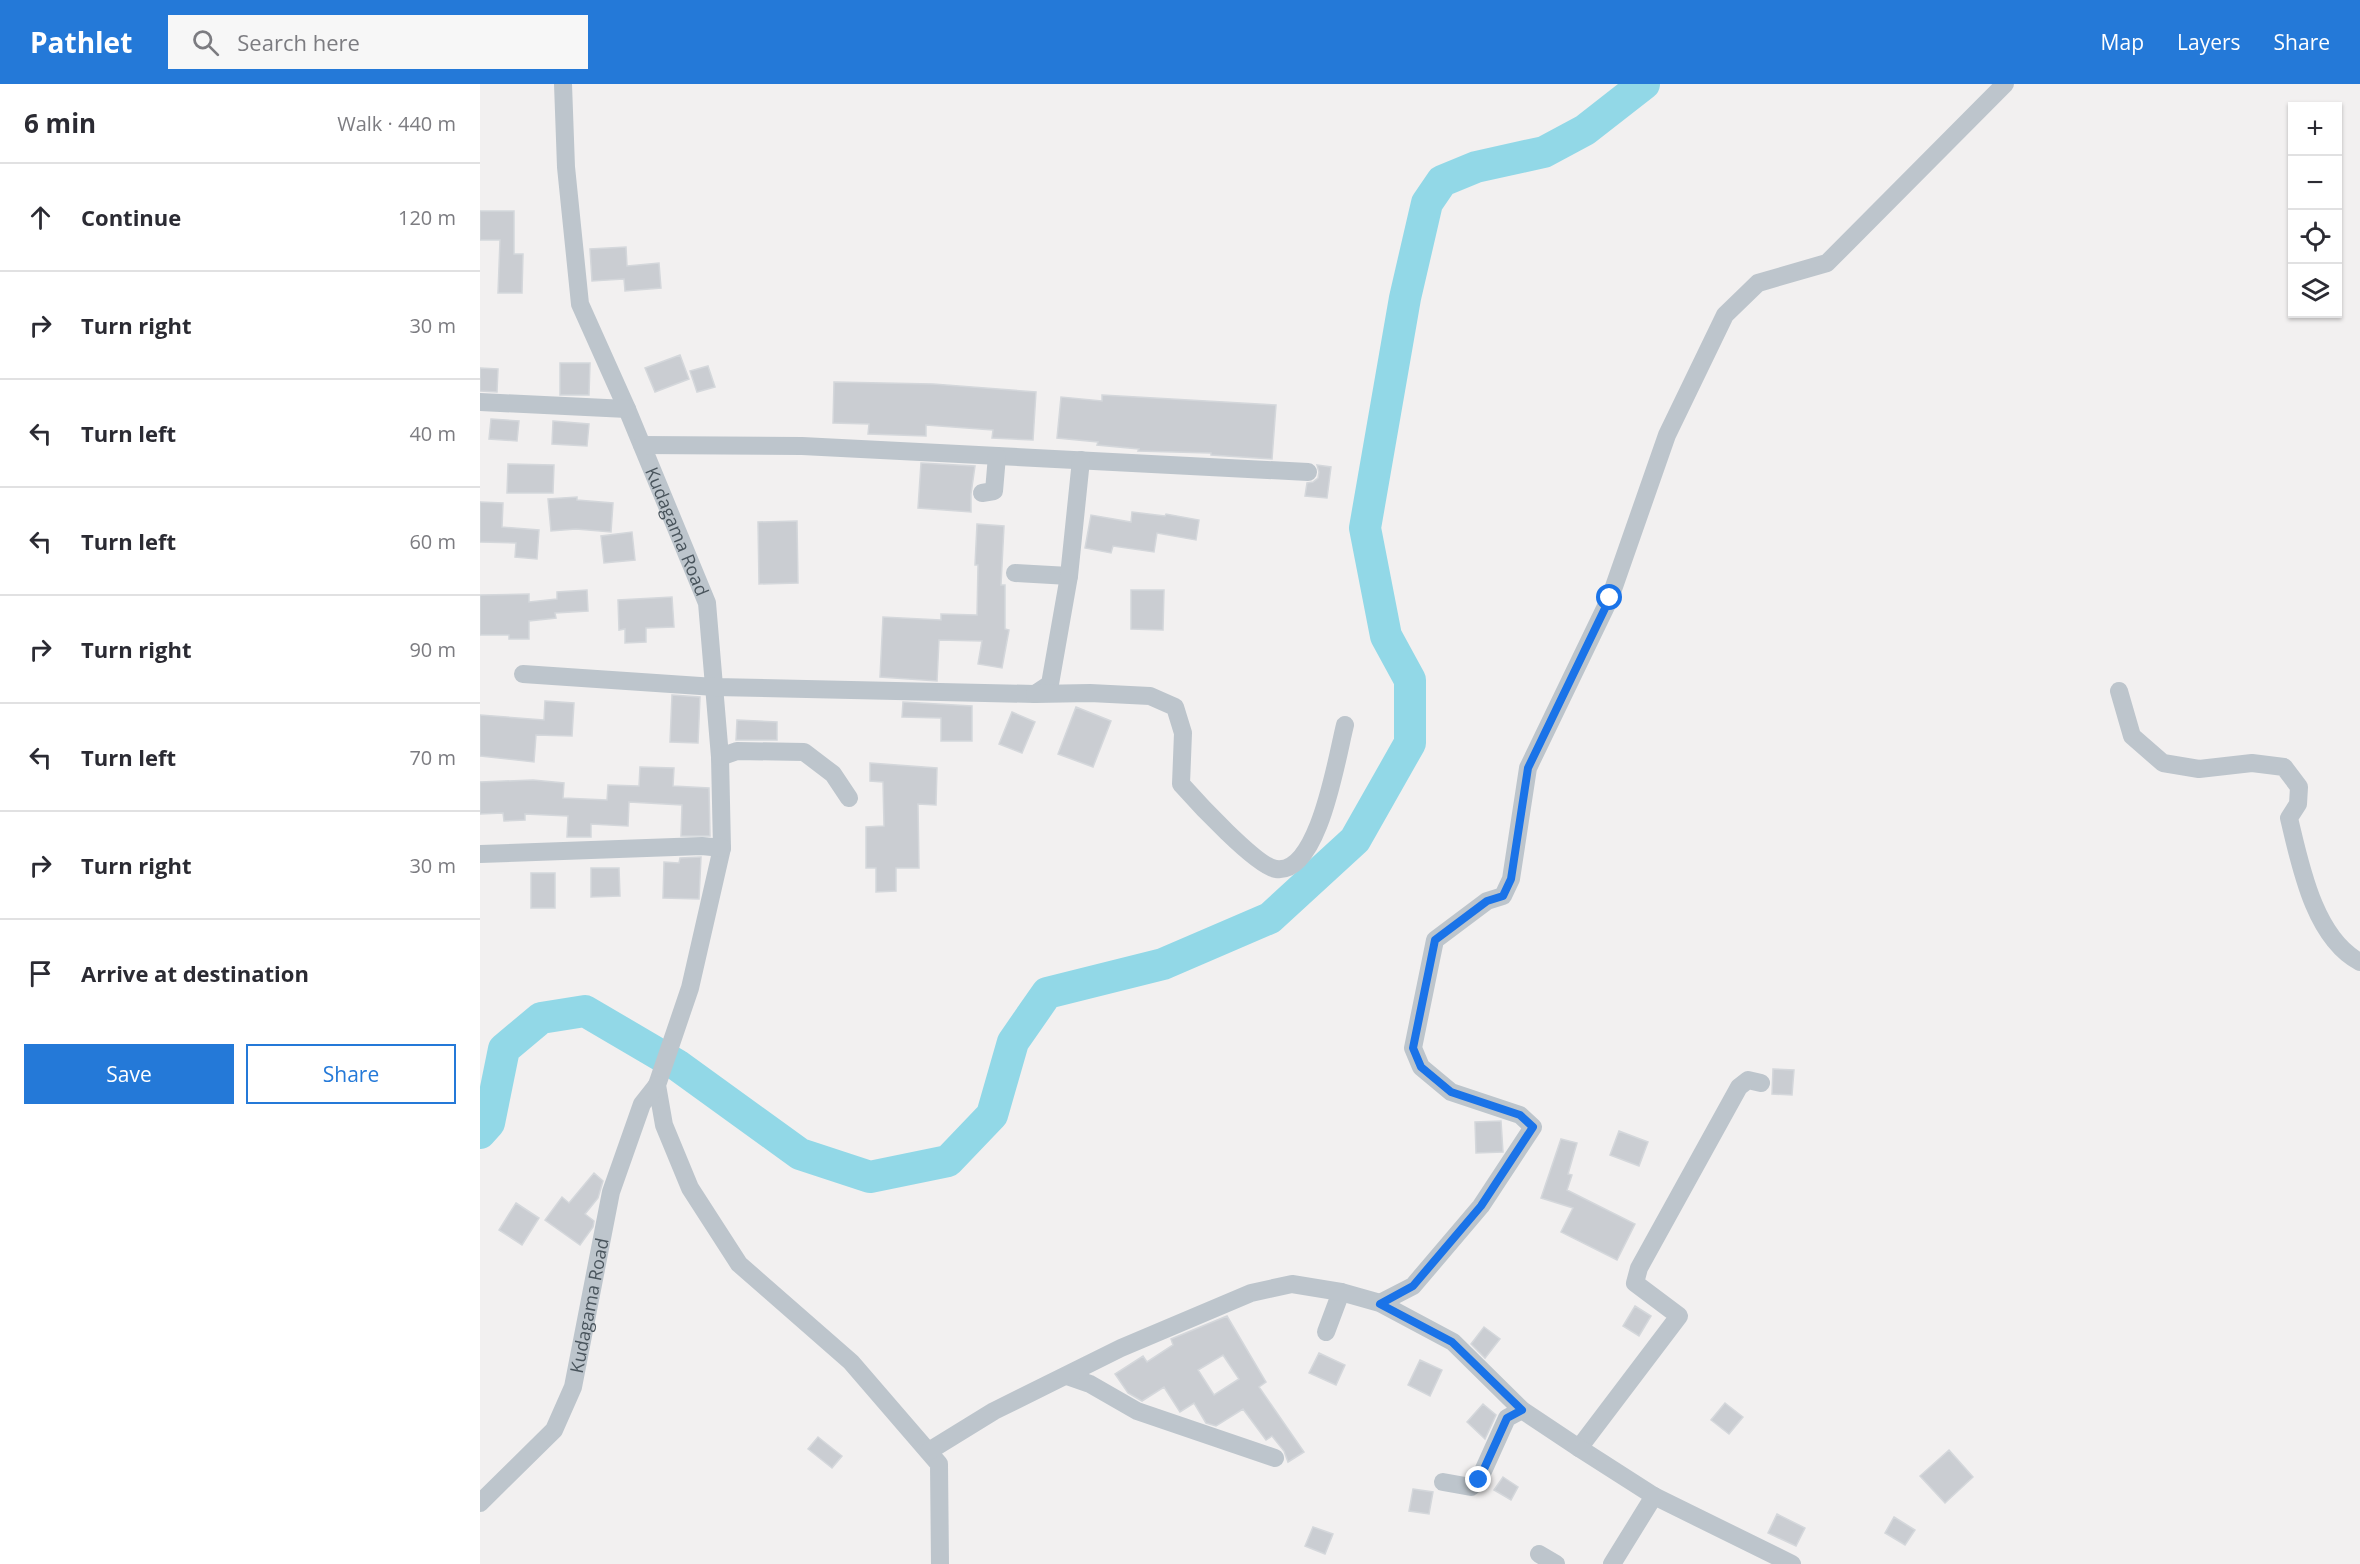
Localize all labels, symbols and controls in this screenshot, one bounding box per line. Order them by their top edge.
search box [168,15,588,69]
text: Pathlet [30,23,132,61]
icon: search [189,26,222,59]
text: Search here [237,27,360,57]
text: Map [2101,28,2144,56]
text: Layers [2177,28,2241,56]
text: Share [2274,28,2330,56]
map controls [2288,102,2342,318]
button: + [2288,102,2342,156]
text: 6 min [24,105,96,141]
text: Walk · 440 m [337,110,456,137]
button: − [2288,156,2342,210]
icon: ahead [24,201,57,234]
text: Continue [81,202,181,232]
text: 120 m [398,204,456,231]
button: locate [2288,210,2342,264]
button: layers [2288,264,2342,318]
icon: right [24,309,57,342]
text: Turn right [81,310,192,340]
text: 30 m [409,312,456,339]
icon: left [24,417,57,450]
text: Turn left [81,418,176,448]
text: 40 m [409,420,456,447]
street label: Kudagama Road [640,463,715,599]
icon: left [24,525,57,558]
text: Turn left [81,526,176,556]
text: 60 m [409,528,456,555]
route start [1596,584,1622,610]
icon: right [24,633,57,666]
text: Turn right [81,634,192,664]
text: 90 m [409,636,456,663]
icon: left [24,741,57,774]
text: Turn left [81,742,176,772]
text: 70 m [409,744,456,771]
icon: right [24,849,57,882]
text: Turn right [81,850,192,880]
text: 30 m [409,852,456,879]
icon: arrive [24,957,57,990]
text: Arrive at destination [81,958,309,988]
button: Save [24,1044,234,1104]
button: Share [246,1044,456,1104]
street label: Kudagama Road [564,1236,614,1375]
route end [1465,1466,1491,1492]

